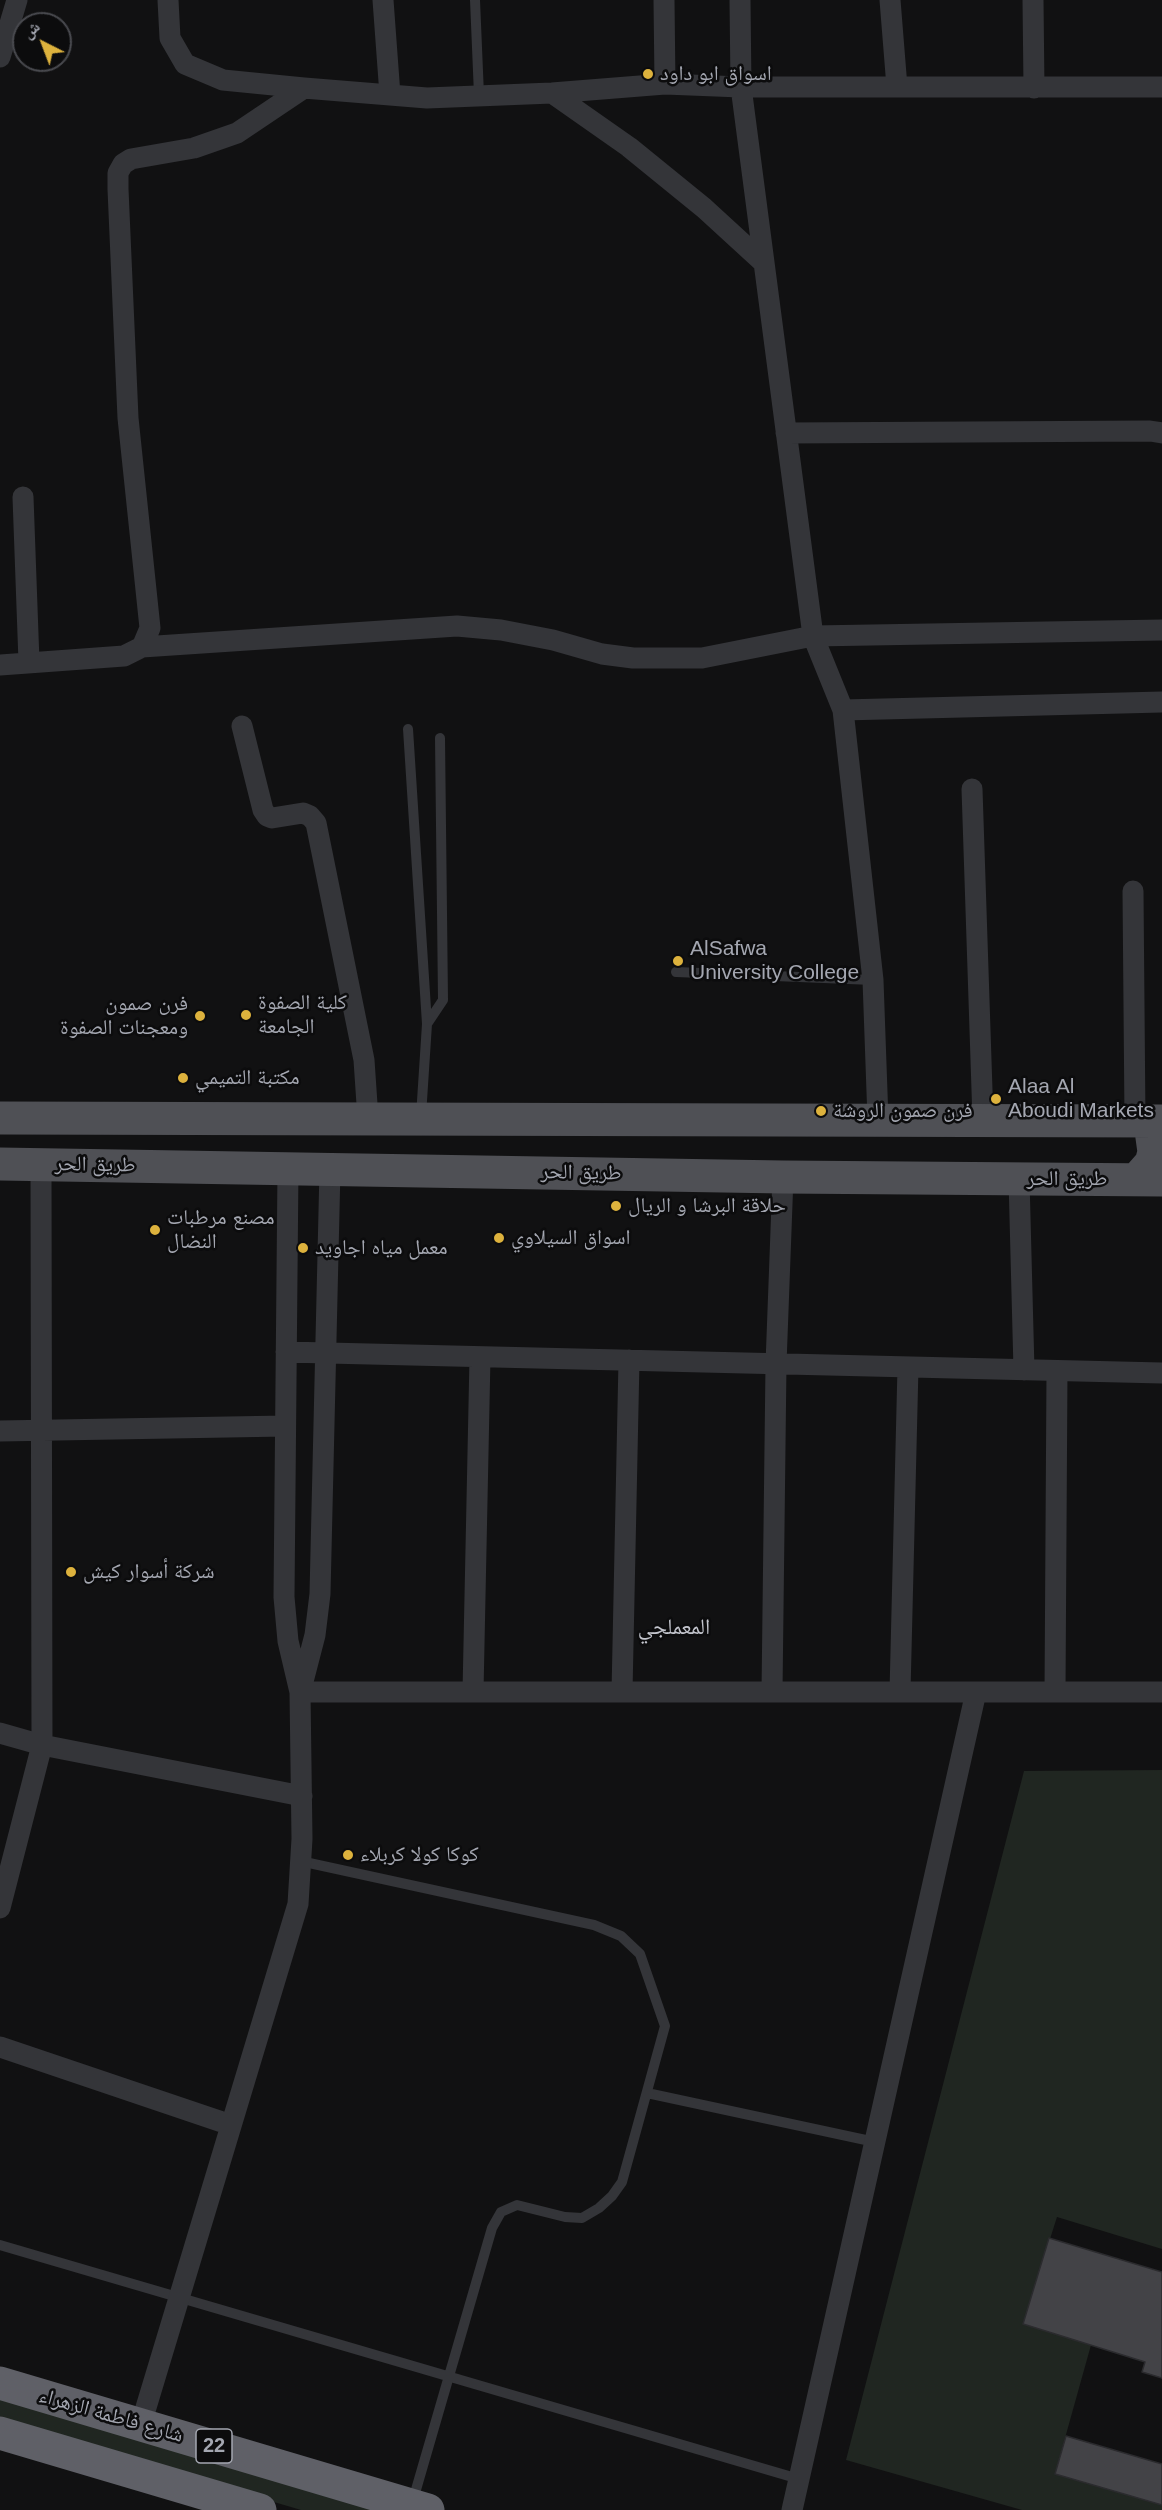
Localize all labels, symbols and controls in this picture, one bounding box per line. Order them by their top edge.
north arrow [12,12,72,72]
text: ش [19,18,43,42]
place label: اسواق ابو داود [660,61,772,87]
marker: اسواق ابو داود [641,67,655,81]
place label: AlSafwa University College [690,936,859,986]
marker: AlSafwa University College [671,954,685,968]
place label: كلية الصفوة الجامعة [258,990,347,1040]
place label: فرن صمون ومعجنات الصفوة [60,991,188,1041]
marker: كلية الصفوة الجامعة [239,1008,253,1022]
marker: فرن صمون ومعجنات الصفوة [193,1009,207,1023]
place label: مكتبة التميمي [195,1065,300,1091]
marker: مكتبة التميمي [176,1071,190,1085]
place label: Alaa Al Aboudi Markets [1008,1074,1154,1124]
marker: Alaa Al Aboudi Markets [989,1092,1003,1106]
place label: فرن صمون الروشة [833,1098,973,1124]
marker: فرن صمون الروشة [814,1104,828,1118]
street label: طريق الحر [54,1152,136,1178]
street label: طريق الحر [540,1160,622,1186]
street label: طريق الحر [1027,1166,1107,1192]
place label: حلاقة البرشا و الريال [628,1193,786,1219]
marker: حلاقة البرشا و الريال [609,1199,623,1213]
place label: مصنع مرطبات النضال [167,1205,274,1255]
marker: مصنع مرطبات النضال [148,1223,162,1237]
place label: اسواق السيلاوي [511,1225,631,1251]
marker: اسواق السيلاوي [492,1231,506,1245]
place label: معمل مياه اجاويد [315,1235,448,1261]
marker: معمل مياه اجاويد [296,1241,310,1255]
place label: شركة أسوار كيش [83,1559,215,1585]
marker: شركة أسوار كيش [64,1565,78,1579]
district label: المعملجي [638,1615,710,1641]
place label: كوكا كولا كربلاء [360,1842,479,1868]
marker: كوكا كولا كربلاء [341,1848,355,1862]
street label: شارع فاطمة الزهراء [36,2383,186,2449]
road number: 22 [196,2429,232,2463]

